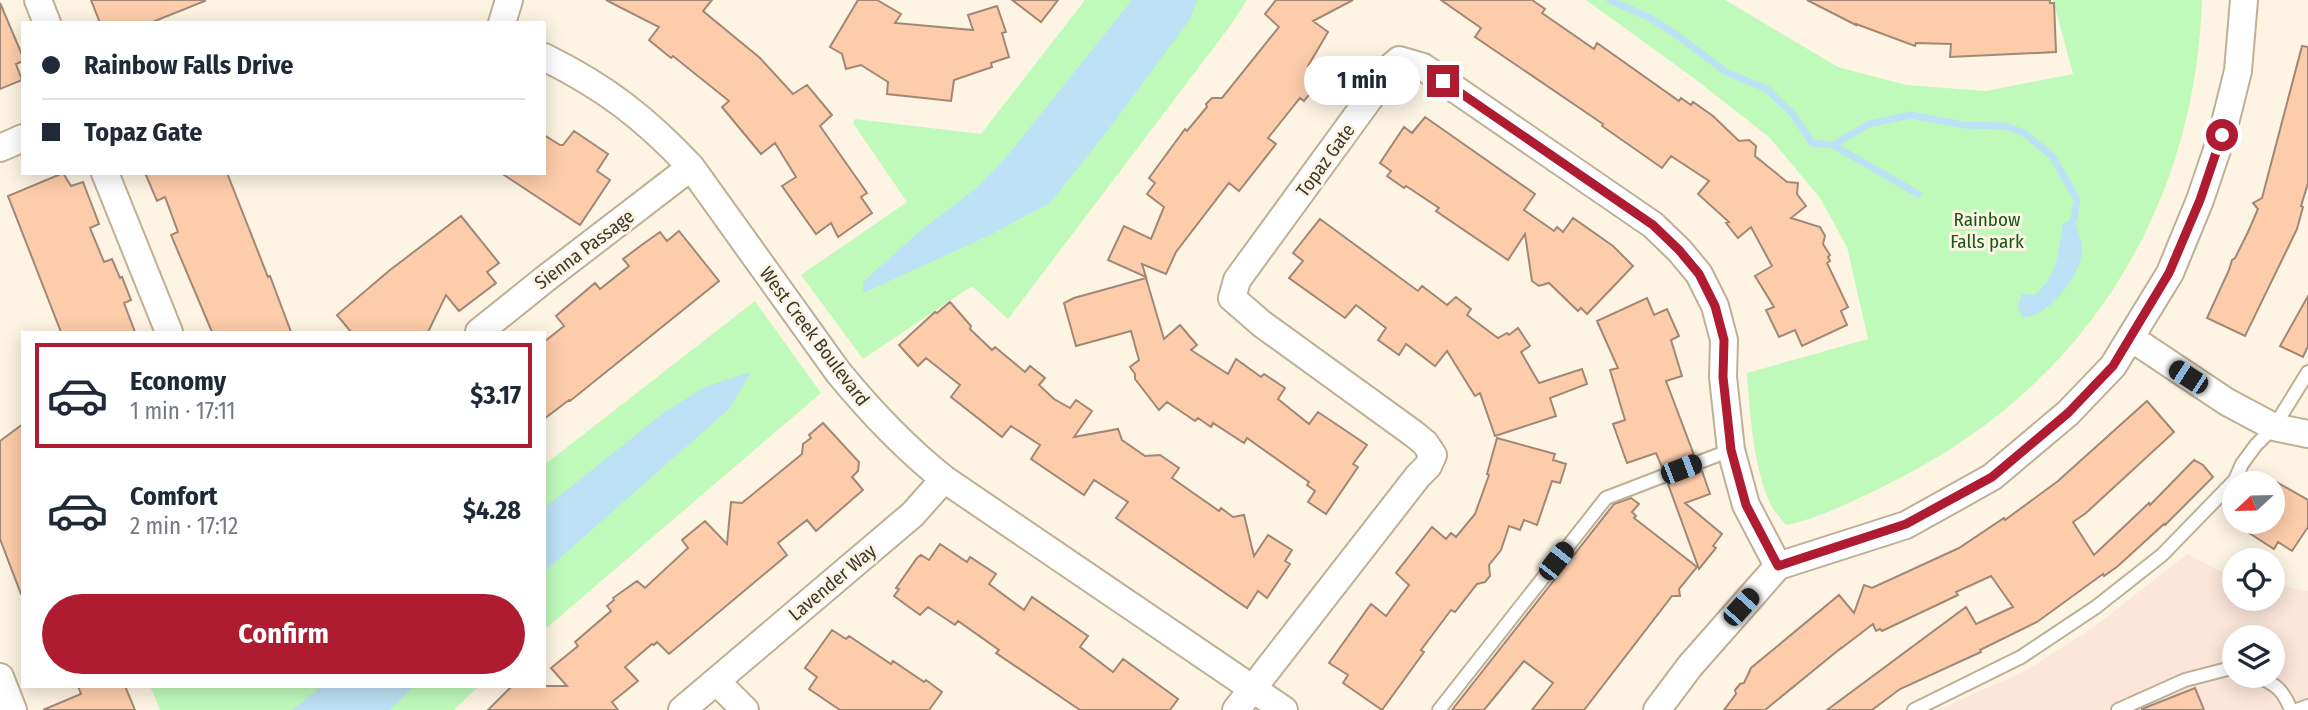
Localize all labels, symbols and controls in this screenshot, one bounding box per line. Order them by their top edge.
text: Rainbow Falls Drive [84,50,293,81]
callout: 1 min [1303,56,1418,106]
route end [1427,65,1459,97]
text: 1 min [1337,66,1387,94]
text: Topaz Gate [84,117,202,148]
street label: Topaz Gate [1291,119,1360,201]
route start [2206,119,2238,151]
street label: Sienna Passage [530,205,639,294]
park label: Rainbow Falls park [1950,208,2024,253]
street label: West Creek Boulevard [755,262,874,410]
car [2165,357,2212,397]
icon: car [46,364,109,427]
text: Economy [130,366,226,397]
text: $3.17 [470,380,521,411]
text: 1 min · 17:11 [130,397,236,425]
car [1658,452,1705,486]
north arrow [2222,471,2286,534]
map controls [2222,471,2285,688]
icon: car [46,479,109,542]
text: Comfort [130,481,218,512]
text: $4.28 [463,495,521,526]
text: 2 min · 17:12 [130,512,238,540]
car [1535,538,1578,584]
street label: Lavender Way [784,539,881,626]
button: locate [2222,548,2285,611]
car [1720,584,1763,630]
button: Confirm [42,594,525,674]
button: layers [2222,625,2285,688]

